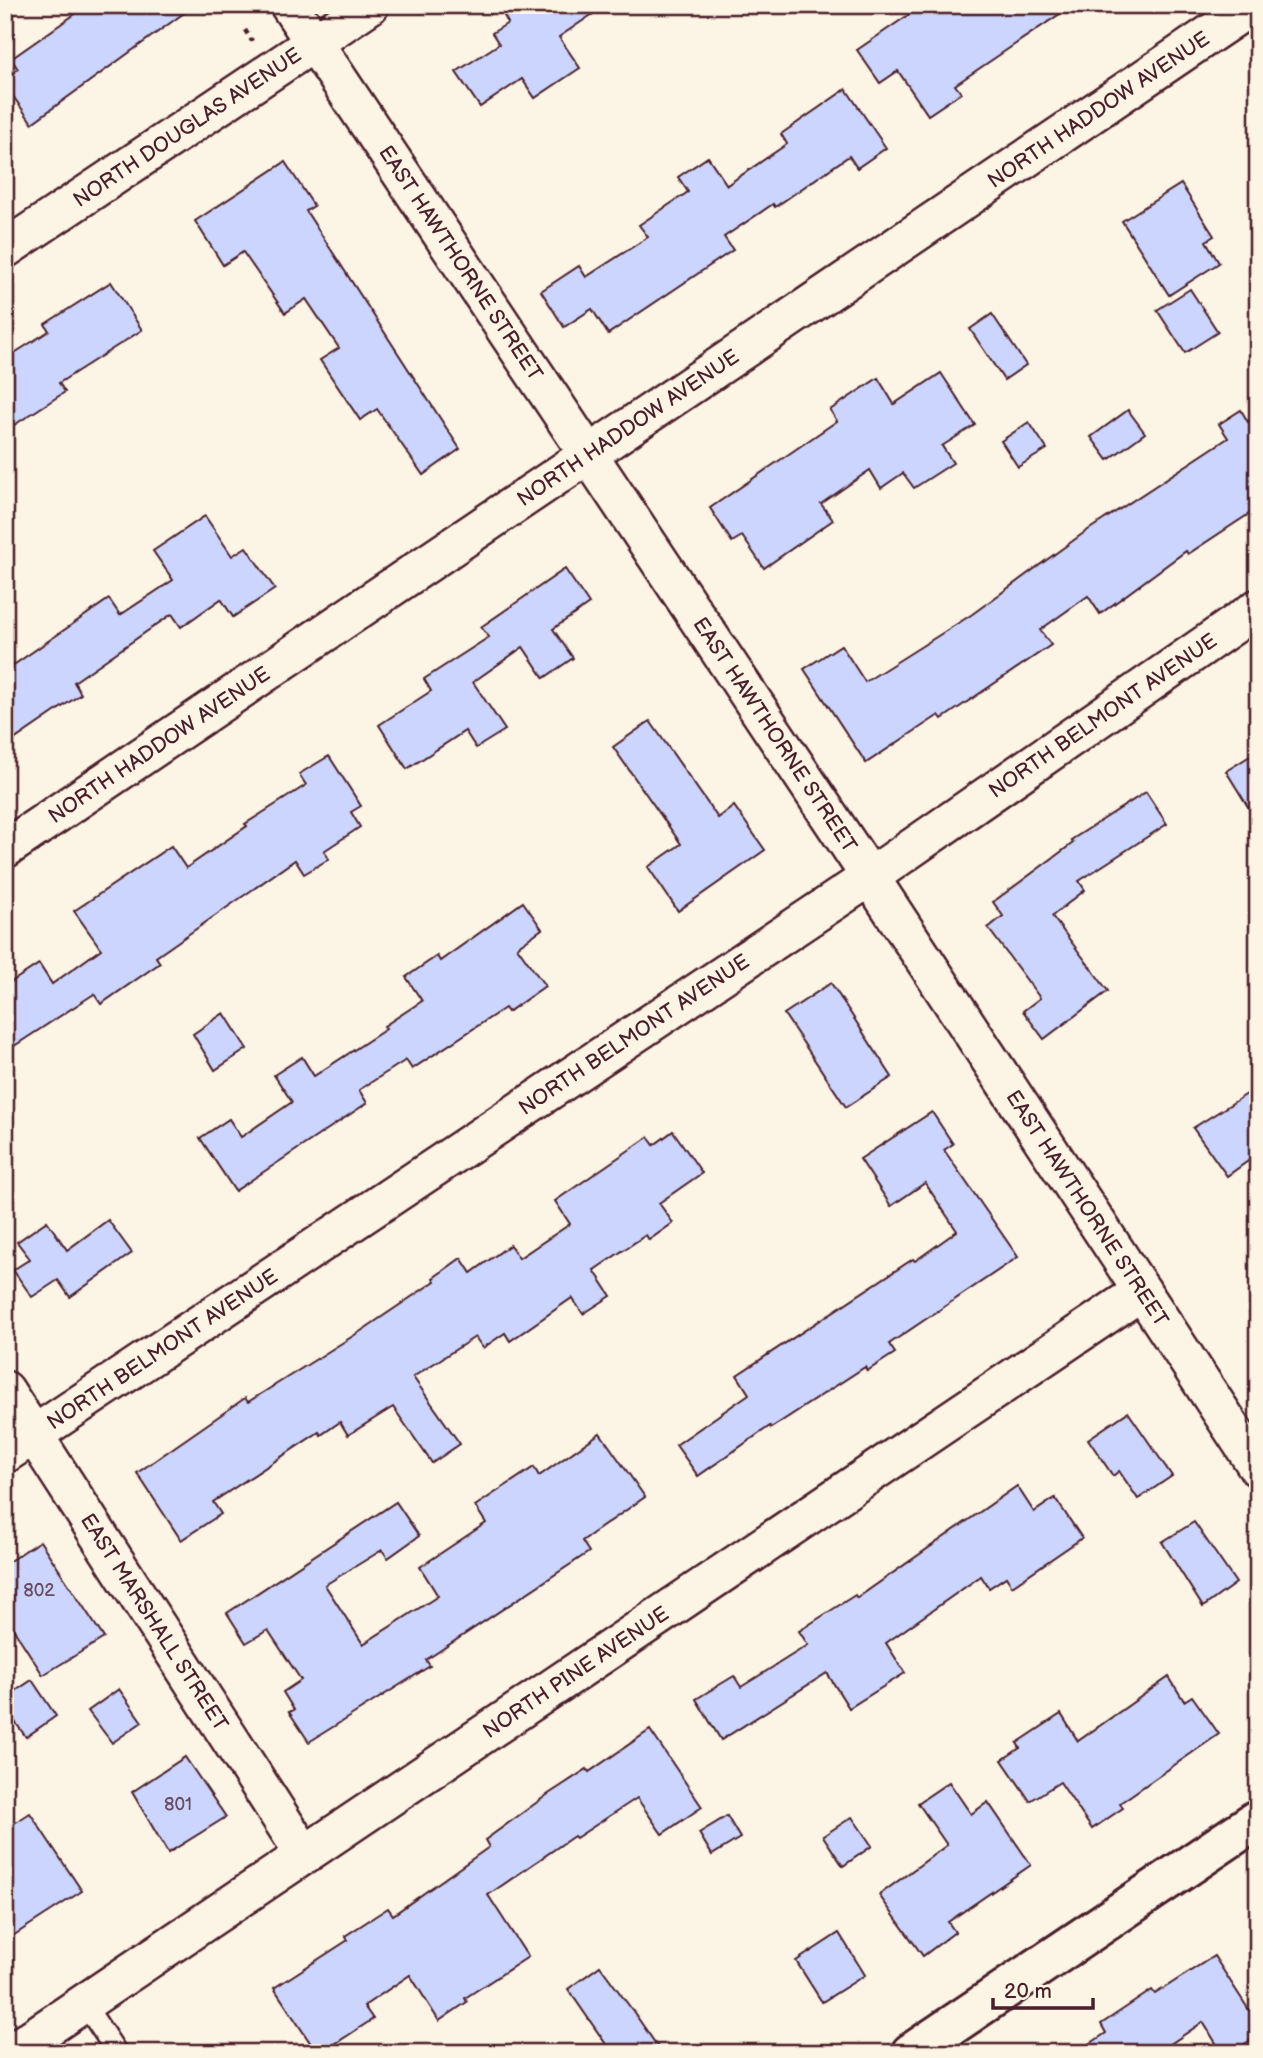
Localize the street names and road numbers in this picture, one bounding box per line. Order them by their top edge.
street label: NORTH HADDOW AVENUE [983,26,1214,193]
street label: NORTH DOUGLAS AVENUE [68,42,306,212]
street label: EAST HAWTHORNE STREET [374,141,548,386]
street label: NORTH HADDOW AVENUE [512,344,744,512]
street label: EAST HAWTHORNE STREET [688,612,863,857]
street label: NORTH BELMONT AVENUE [984,628,1222,803]
street label: NORTH HADDOW AVENUE [43,661,275,829]
street label: NORTH BELMONT AVENUE [514,949,754,1120]
street label: EAST HAWTHORNE STREET [1001,1085,1174,1331]
street label: NORTH BELMONT AVENUE [42,1263,282,1435]
street label: EAST MARSHALL STREET [75,1509,234,1736]
street label: NORTH PINE AVENUE [478,1601,673,1743]

